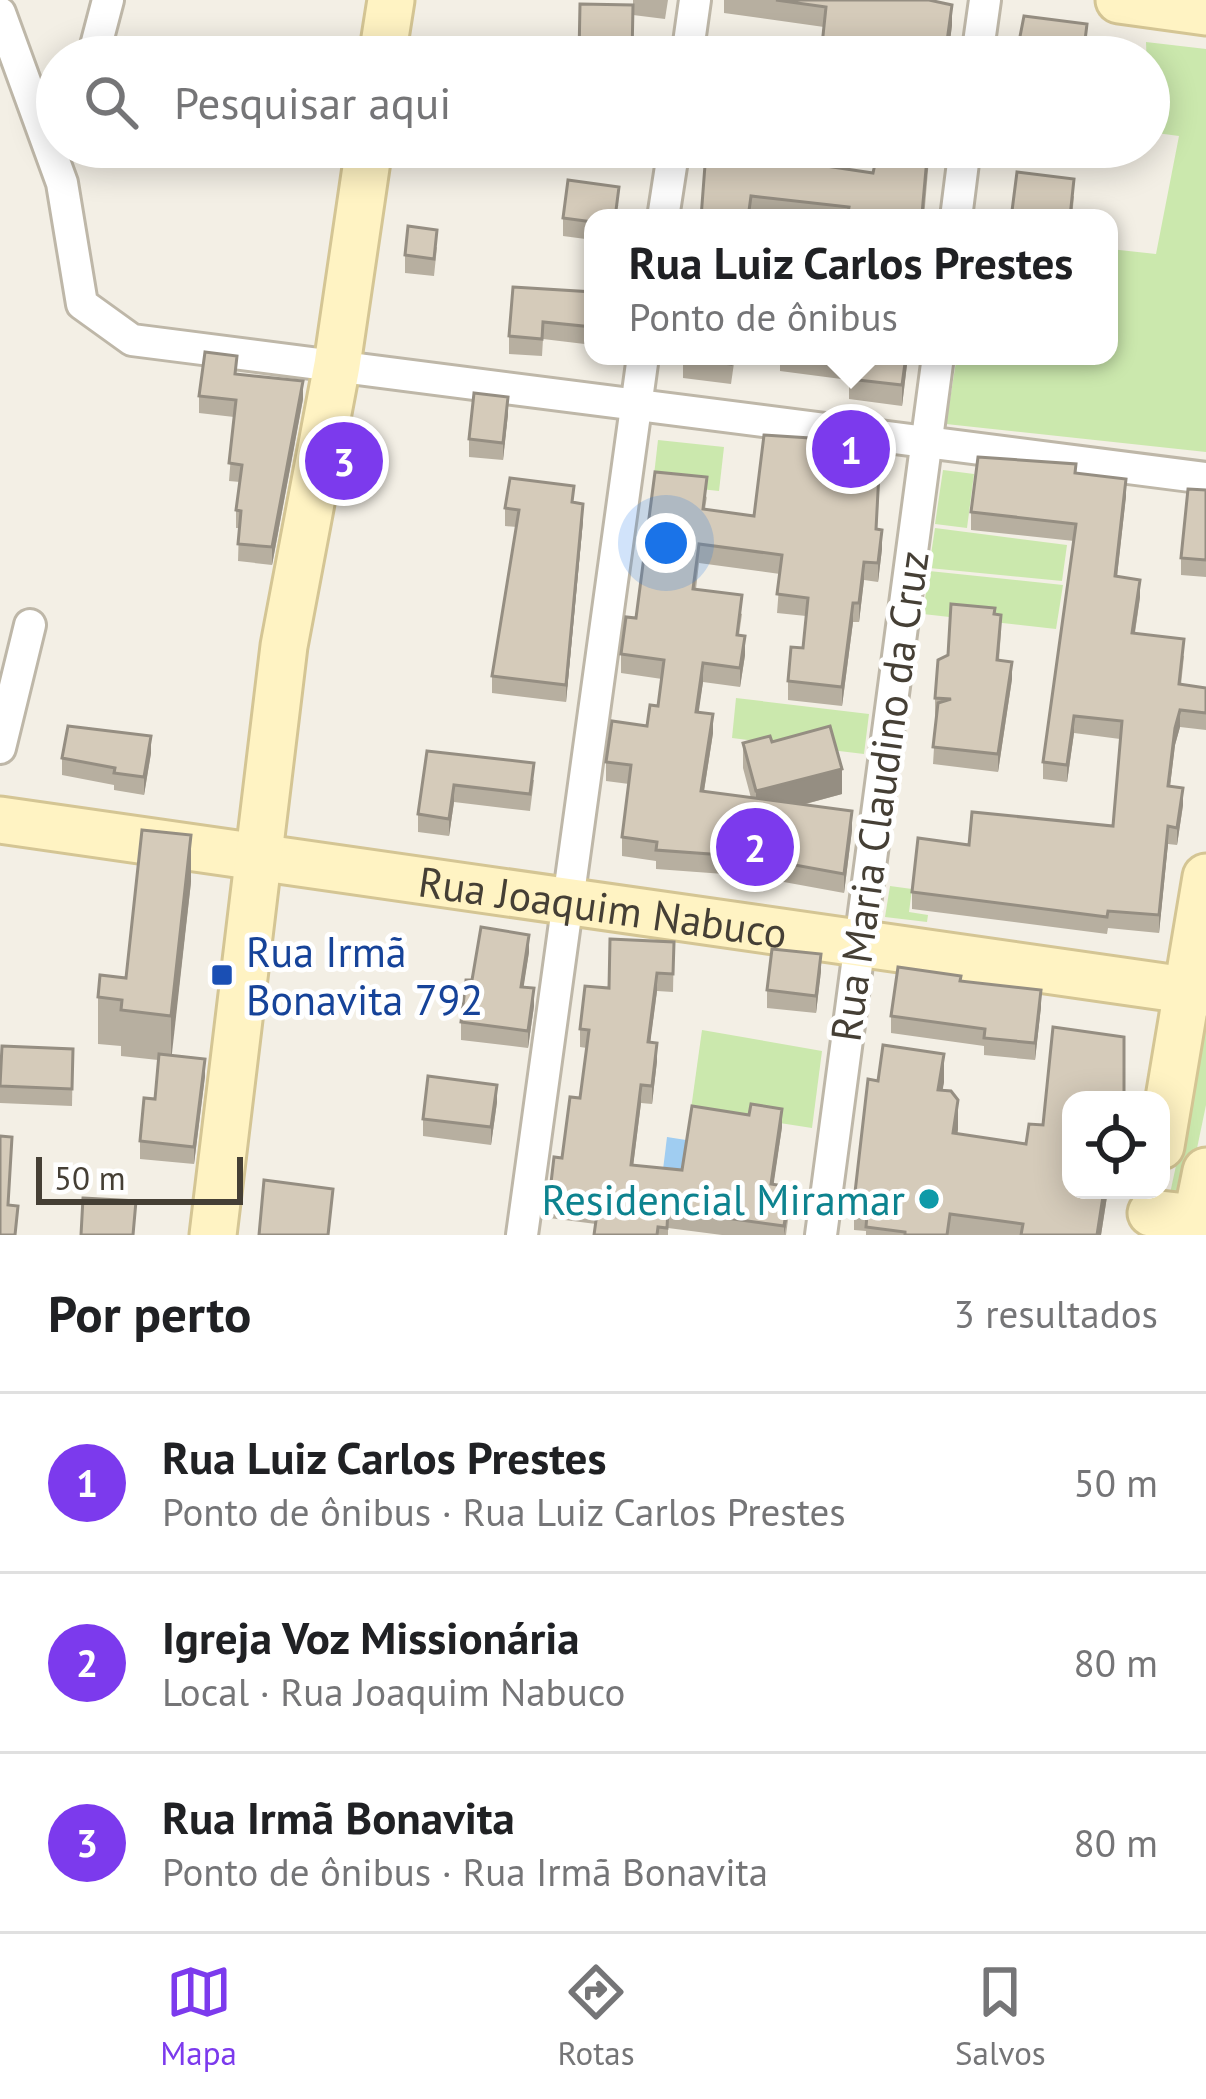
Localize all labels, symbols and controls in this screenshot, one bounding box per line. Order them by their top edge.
search box [36,36,1170,168]
icon: search [78,69,144,135]
text: Pesquisar aqui [174,73,451,131]
popup [584,209,1118,365]
text: Rua Luiz Carlos Prestes [629,233,1073,291]
text: Ponto de ônibus [629,291,898,342]
pin: 1 [812,404,890,494]
pin: 3 [305,416,383,506]
your location [636,513,696,573]
street label: Rua Maria Claudino da Cruz [817,547,941,1045]
pin: 2 [716,802,794,892]
street label: Rua Joaquim Nabuco [415,853,791,960]
place label: Rua Irmã Bonavita 792 [246,924,483,1027]
marker: Rua Irmã Bonavita 792 [209,962,235,988]
map controls [1062,1091,1170,1199]
button: locate [1062,1091,1170,1199]
scale bar [36,1151,243,1204]
text: 50 m [54,1156,126,1199]
place label: Residencial Miramar [542,1172,905,1227]
marker: Residencial Miramar [916,1186,942,1212]
text: Por perto [48,1280,251,1346]
text: 3 resultados [954,1288,1158,1339]
text: Rua Luiz Carlos Prestes [162,1428,606,1486]
text: 1 [76,1457,98,1508]
text: 50 m [1073,1457,1158,1508]
text: Ponto de ônibus · Rua Luiz Carlos Prestes [162,1486,846,1537]
text: Igreja Voz Missionária [162,1608,580,1666]
text: 2 [76,1637,98,1688]
text: 80 m [1073,1637,1158,1688]
text: Local · Rua Joaquim Nabuco [162,1666,625,1717]
text: Rua Irmã Bonavita [162,1788,515,1846]
text: 3 [76,1817,98,1868]
text: 80 m [1073,1817,1158,1868]
text: Ponto de ônibus · Rua Irmã Bonavita [162,1846,768,1897]
tab: Mapa [160,1959,237,2074]
tab: Rotas [557,1959,635,2074]
tab: Salvos [955,1959,1046,2074]

